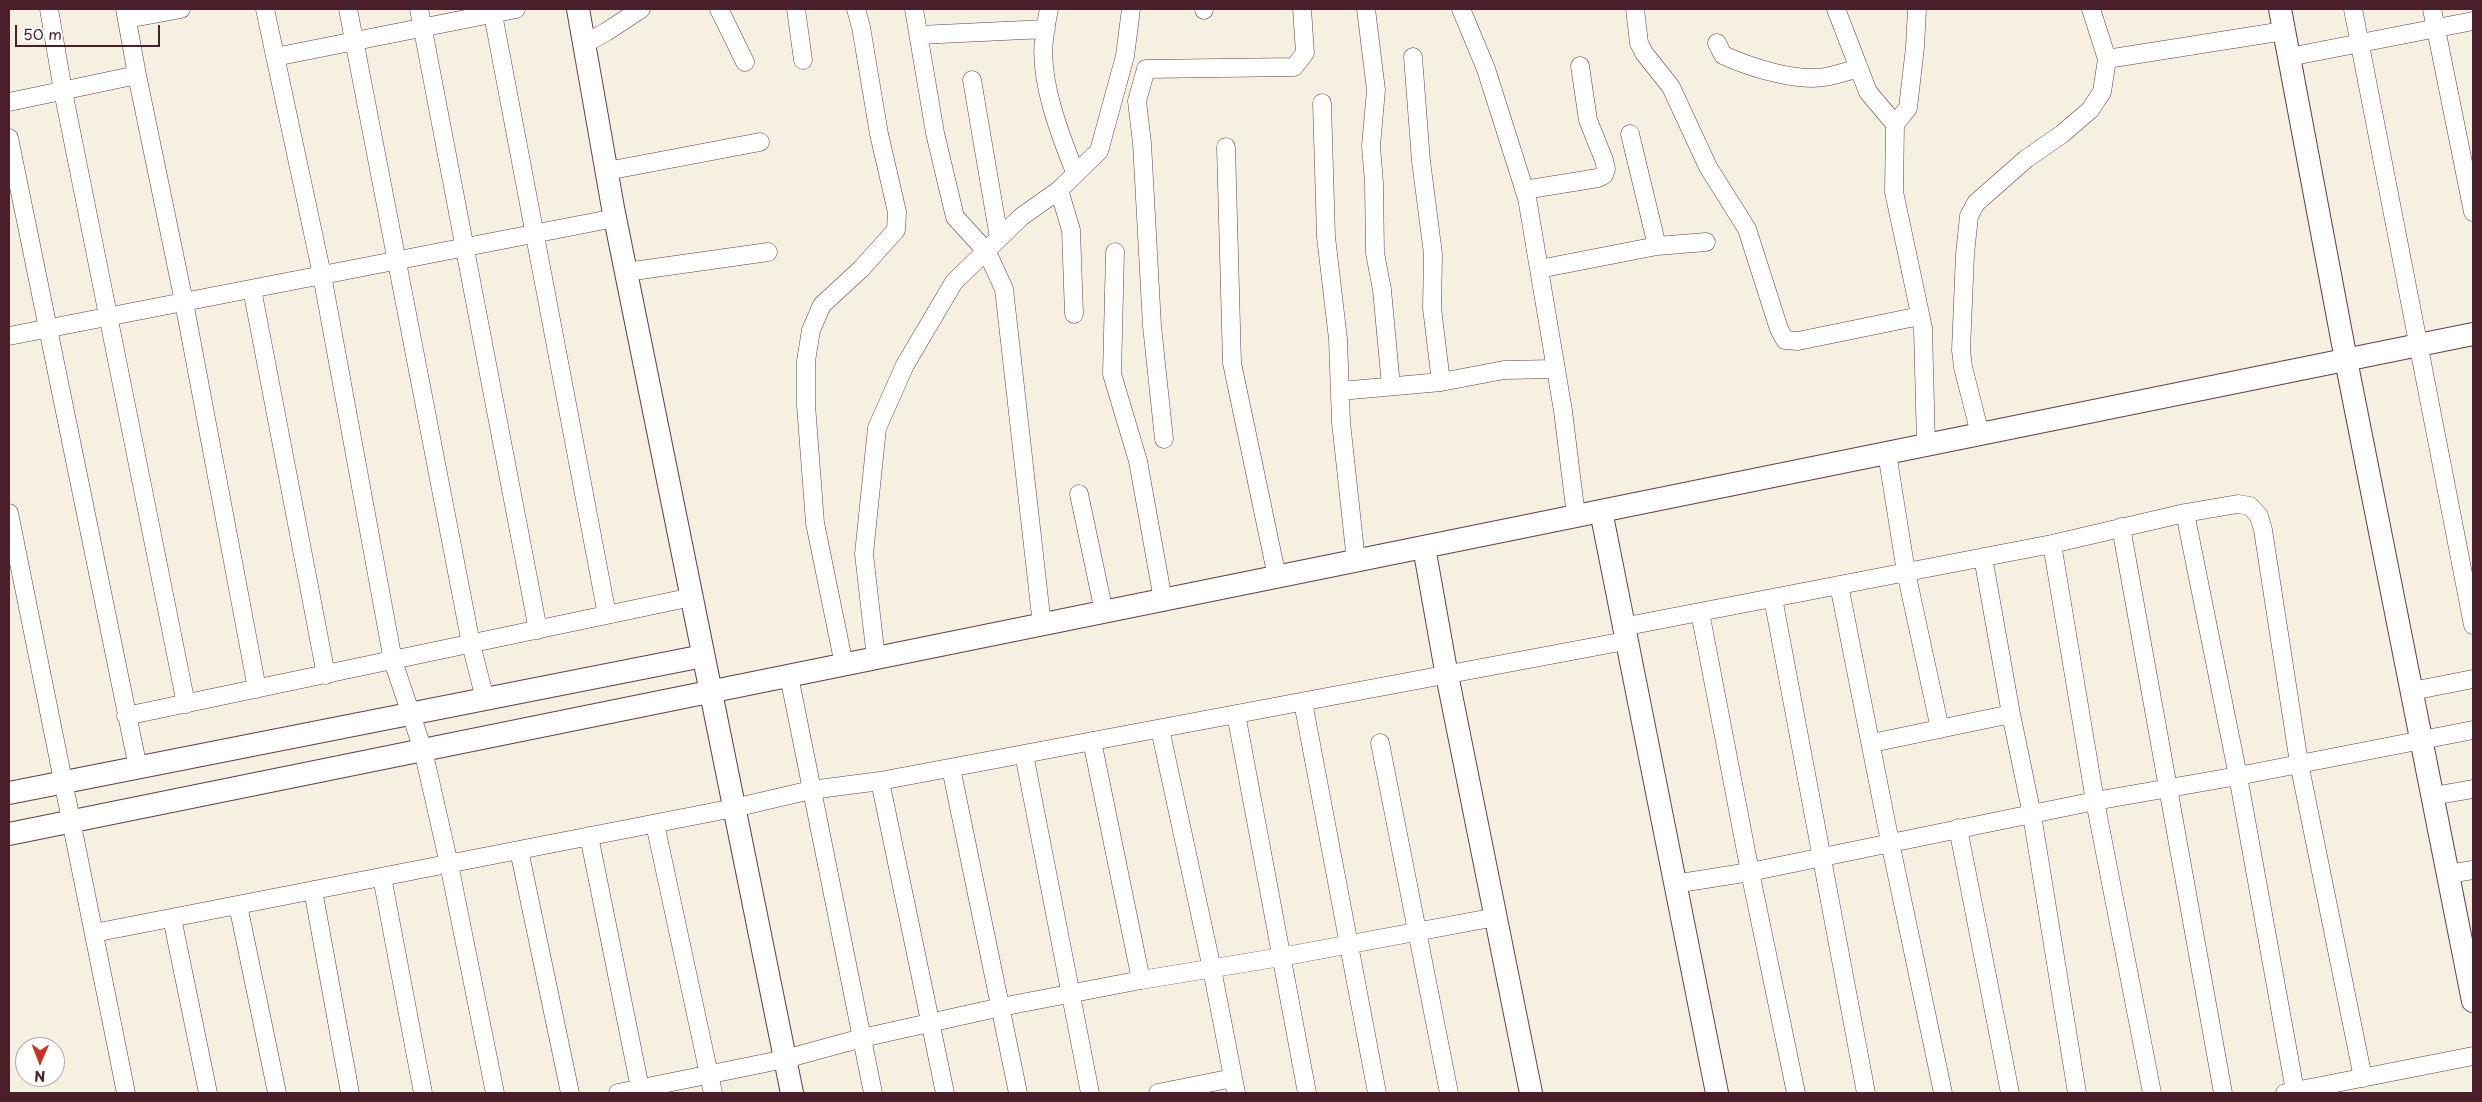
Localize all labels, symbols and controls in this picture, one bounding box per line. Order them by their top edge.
scale bar [18,15,162,47]
text: 50 m [23,22,62,45]
north arrow [15,1037,65,1087]
text: N [34,1066,45,1087]

